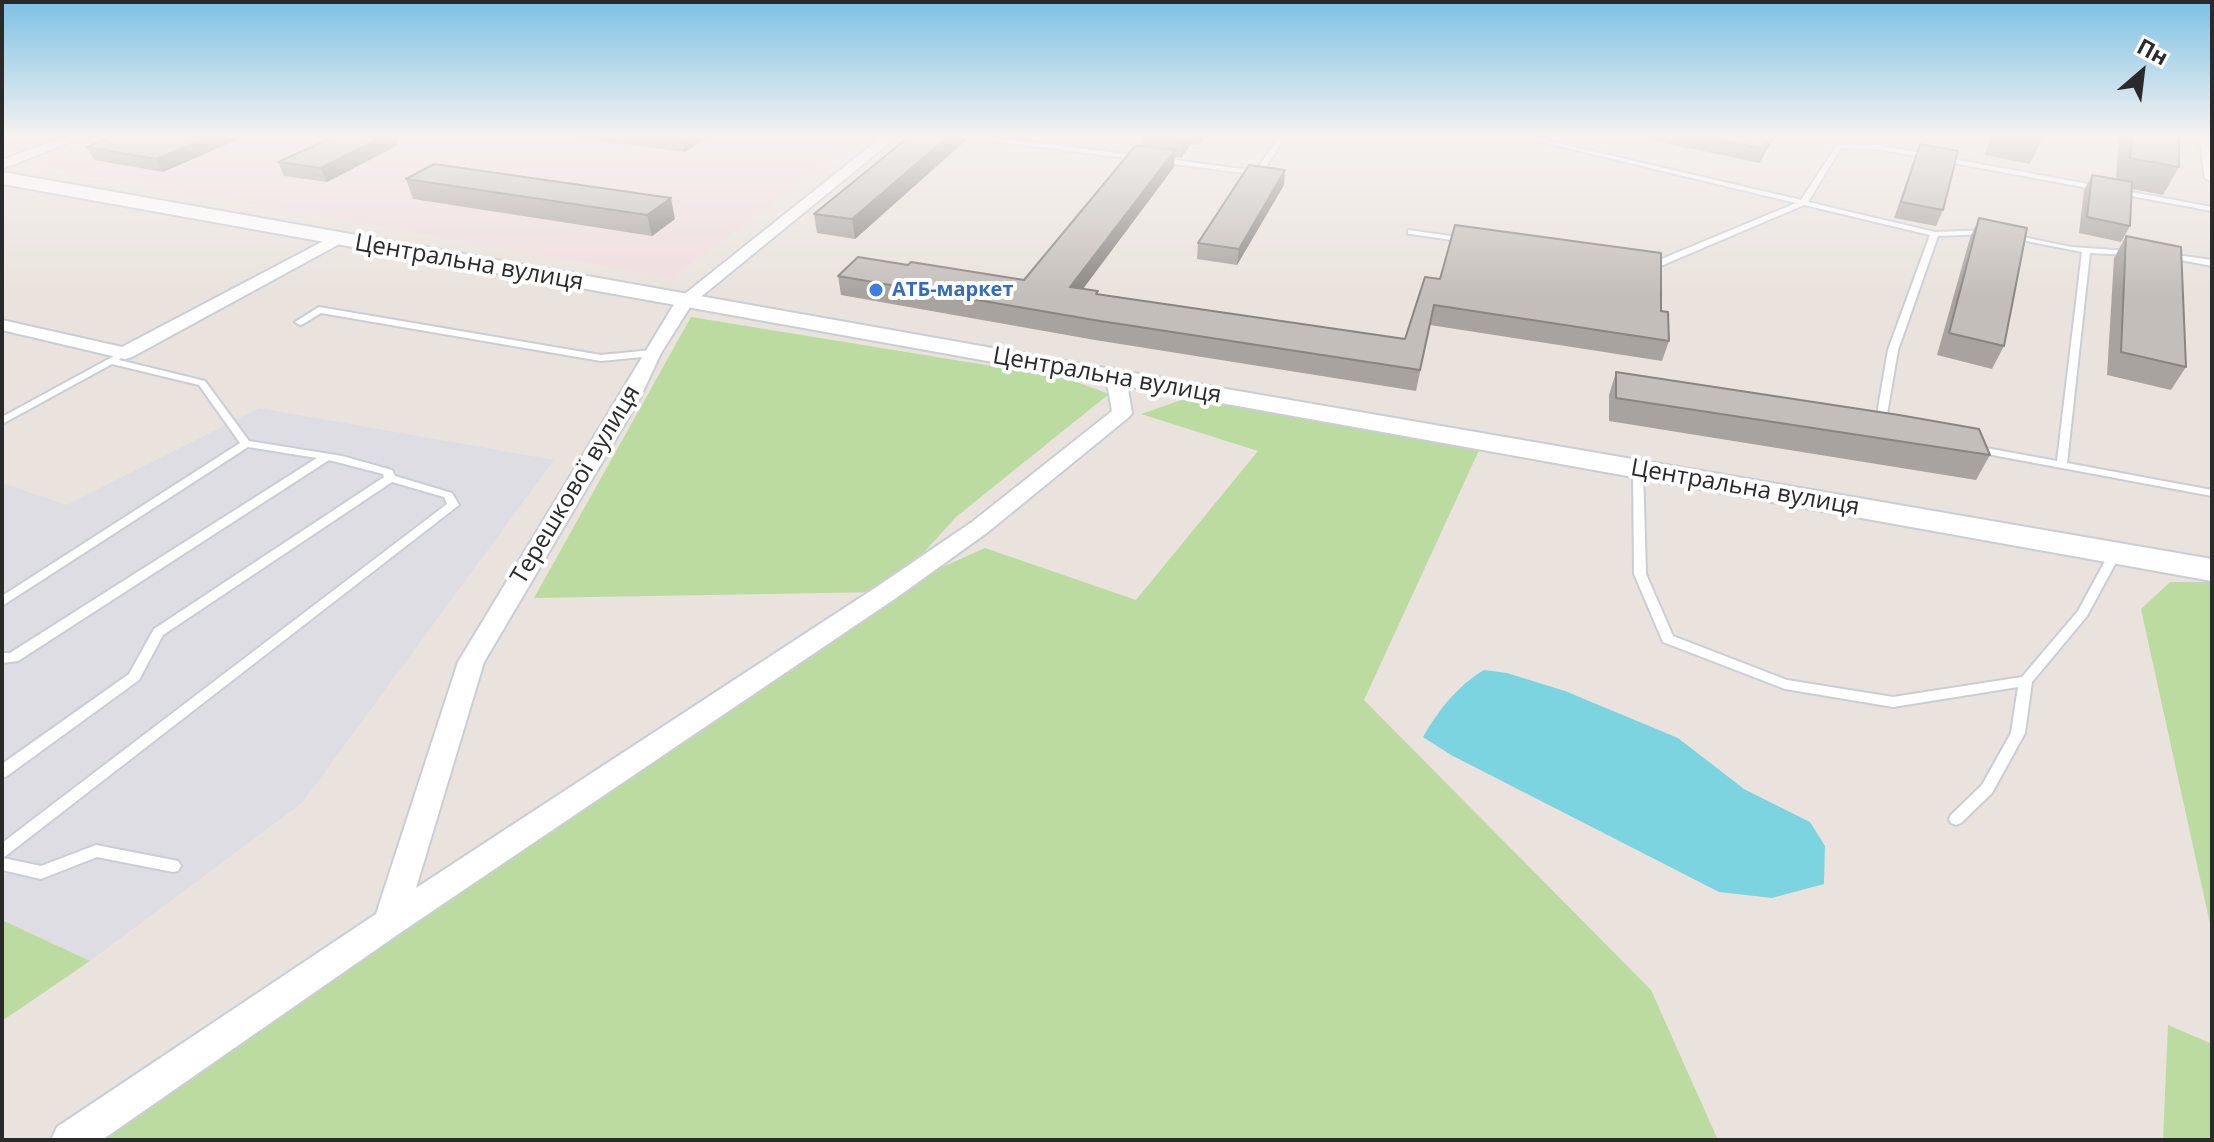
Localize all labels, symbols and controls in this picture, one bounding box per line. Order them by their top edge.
text: Пн [2133,30,2174,71]
north arrow [2102,32,2182,112]
street label: Центральна вулиця [353,229,585,297]
place label: АТБ-маркет [892,278,1013,302]
marker: АТБ-маркет [867,281,885,299]
street label: Центральна вулиця [991,342,1223,410]
street label: Терешкової вулиця [505,380,647,590]
street label: Центральна вулиця [1629,454,1861,522]

